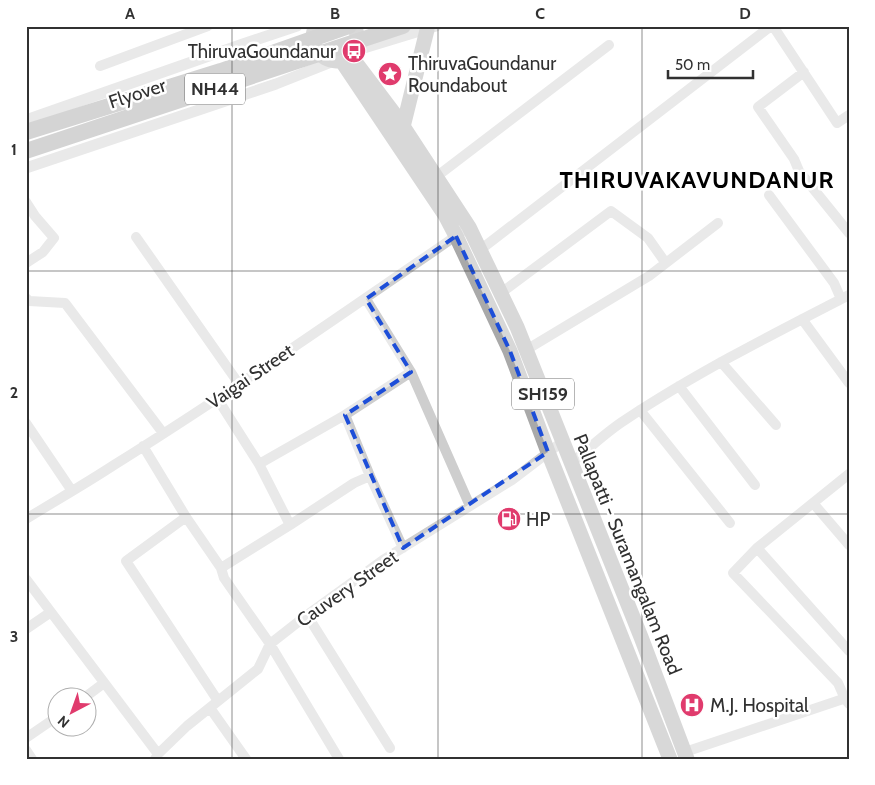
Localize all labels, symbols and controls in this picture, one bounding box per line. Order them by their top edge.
text: A [125,4,135,23]
text: B [330,4,340,23]
text: C [535,4,545,23]
text: D [739,4,751,23]
bus stop icon: ThiruvaGoundanur [341,38,367,64]
place label: ThiruvaGoundanur [188,40,336,63]
scale bar [668,48,752,80]
place label: ThiruvaGoundanur Roundabout [408,52,556,97]
text: 50 m [675,56,710,74]
place icon: ThiruvaGoundanur Roundabout [377,61,403,87]
street label: Flyover [106,73,169,114]
road number: NH44 [185,74,245,105]
text: 1 [11,140,17,159]
district label: THIRUVAKAVUNDANUR [560,165,834,194]
street label: Vaigai Street [203,339,299,414]
road number: SH159 [512,378,574,409]
text: 2 [10,383,18,402]
street label: Pallapatti - Suramangalam Road [569,431,686,678]
fuel station icon: HP [496,506,522,532]
place label: HP [526,508,550,531]
street label: Cauvery Street [292,545,403,632]
text: 3 [10,627,18,646]
north arrow [48,688,98,738]
hospital icon: M.J. Hospital [679,692,705,718]
place label: M.J. Hospital [710,694,809,717]
text: N [54,712,73,732]

